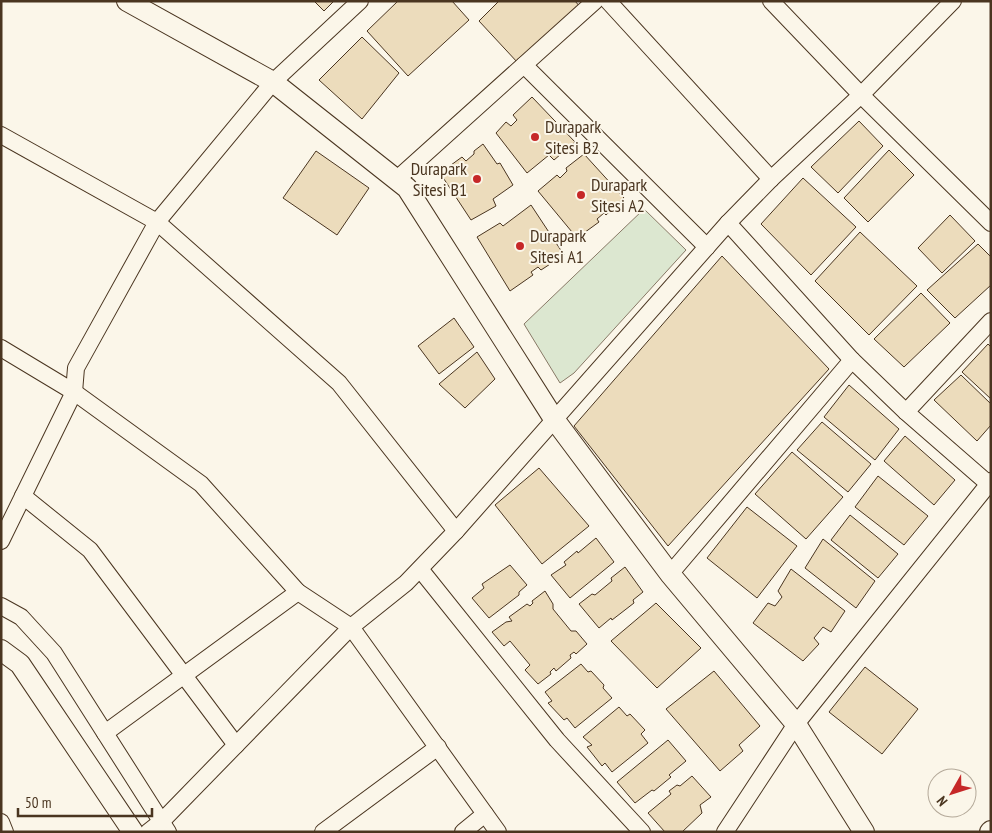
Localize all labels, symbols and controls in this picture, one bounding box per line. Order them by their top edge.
place label: Durapark Sitesi B2 [545,115,601,159]
marker: Durapark Sitesi B2 [529,131,541,143]
place label: Durapark Sitesi B1 [411,157,467,201]
marker: Durapark Sitesi B1 [471,173,483,185]
place label: Durapark Sitesi A2 [591,173,647,217]
marker: Durapark Sitesi A2 [575,189,587,201]
place label: Durapark Sitesi A1 [530,224,586,268]
marker: Durapark Sitesi A1 [514,240,526,252]
north arrow [927,768,977,818]
scale bar [18,786,151,818]
text: 50 m [25,793,51,812]
text: N [933,793,951,810]

